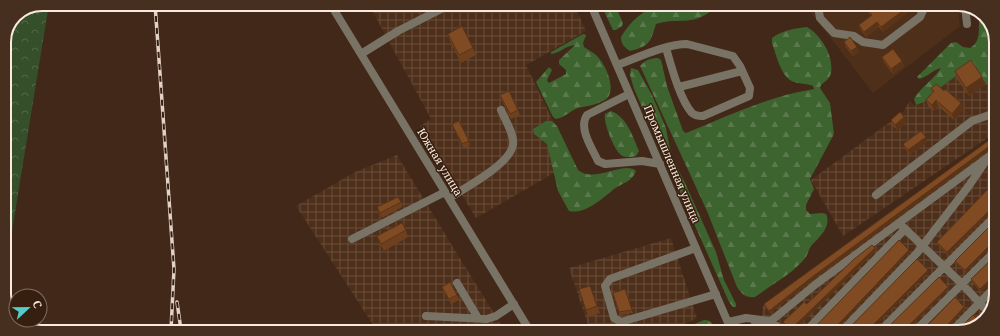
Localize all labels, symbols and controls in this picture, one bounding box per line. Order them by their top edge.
street label: Промышленная улица [641,102,704,225]
street label: Южная улица [414,125,467,199]
north arrow [8,288,48,328]
text: С [29,298,46,310]

